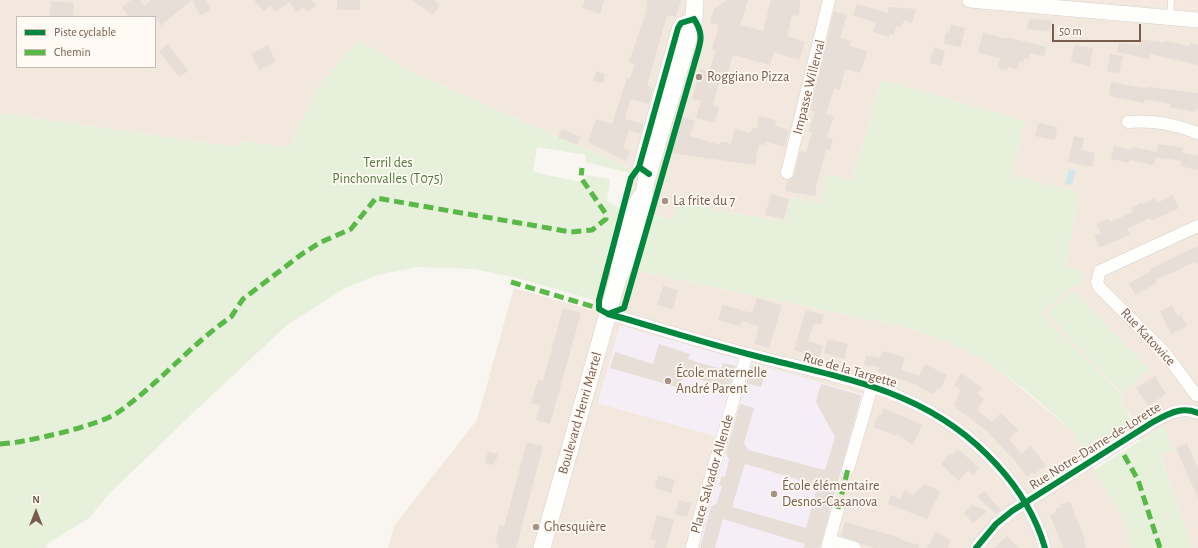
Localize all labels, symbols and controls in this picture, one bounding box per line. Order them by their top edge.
legend [16,16,156,68]
scale bar [1054,16,1143,42]
text: 50 m [1059,25,1082,37]
text: Piste cyclable [54,26,116,38]
street label: Impasse Willerval [789,38,829,136]
text: Chemin [54,46,91,58]
place label: Roggiano Pizza [707,69,790,85]
marker: Roggiano Pizza [694,72,704,82]
park label: Terril des Pinchonvalles (T075) [332,155,444,188]
place label: La frite du 7 [673,193,735,209]
marker: La frite du 7 [660,196,670,206]
street label: Rue Katowice [1117,305,1179,369]
street label: Rue de la Targette [801,349,899,391]
street label: Boulevard Henri Martel [555,350,605,476]
place label: École maternelle André Parent [676,365,767,398]
marker: École maternelle André Parent [663,376,673,386]
street label: Rue Notre-Dame-de-Lorette [1026,399,1164,493]
street label: Place Salvador Allende [687,413,737,535]
place label: École élémentaire Desnos-Casanova [782,478,879,510]
marker: École élémentaire Desnos-Casanova [769,489,779,499]
north arrow [16,492,56,532]
text: N [32,494,40,505]
place label: Ghesquière [544,519,606,535]
marker: Ghesquière [531,522,541,532]

